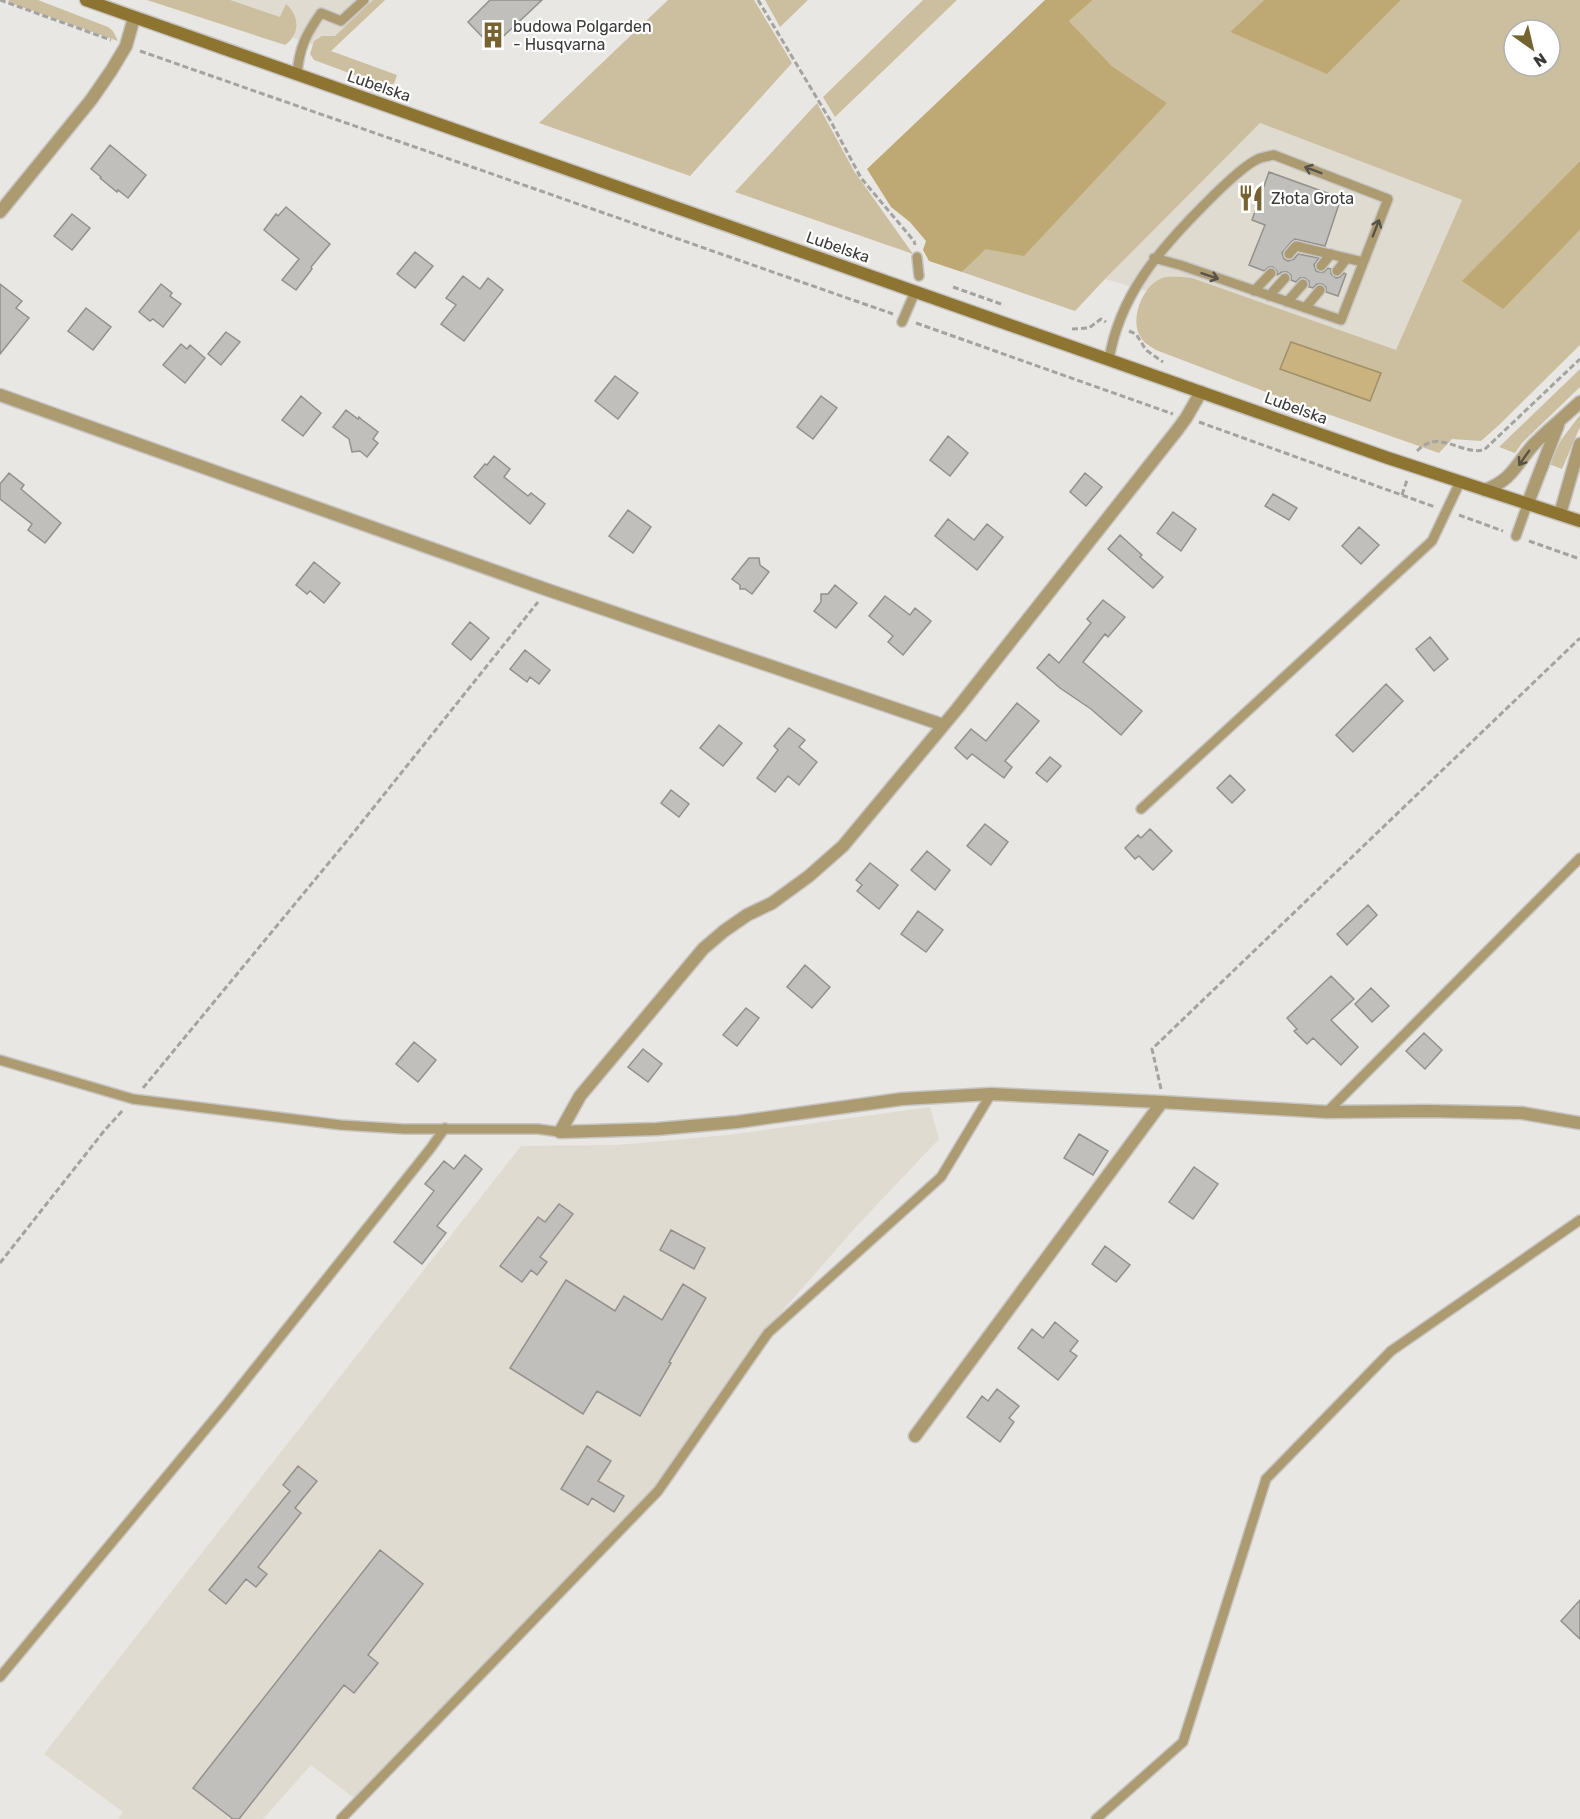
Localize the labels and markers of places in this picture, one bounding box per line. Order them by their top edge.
place label: budowa Polgarden - Husqvarna [513,17,652,54]
building icon: budowa Polgarden - Husqvarna [478,20,508,50]
restaurant icon: Złota Grota [1236,183,1266,213]
place label: Złota Grota [1271,189,1354,208]

